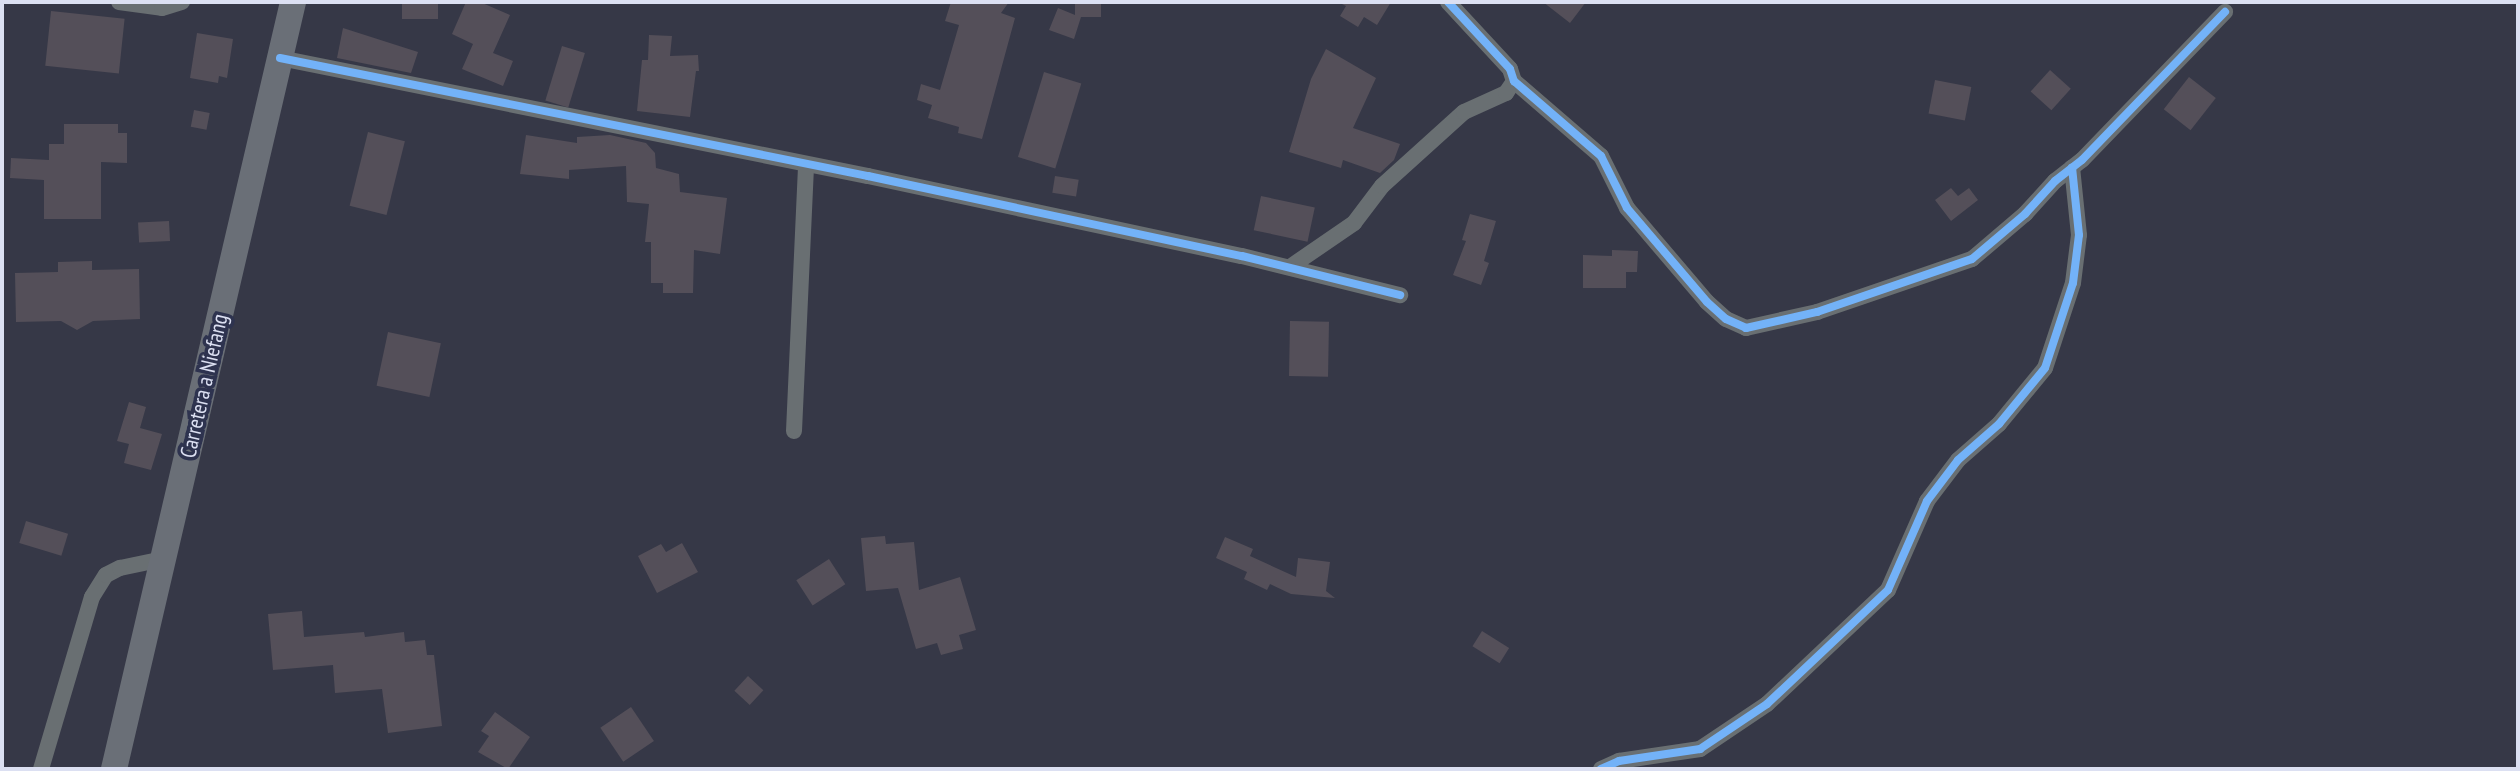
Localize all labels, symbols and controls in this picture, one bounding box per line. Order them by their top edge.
street label: Carretera a Niefang [175,311,233,461]

